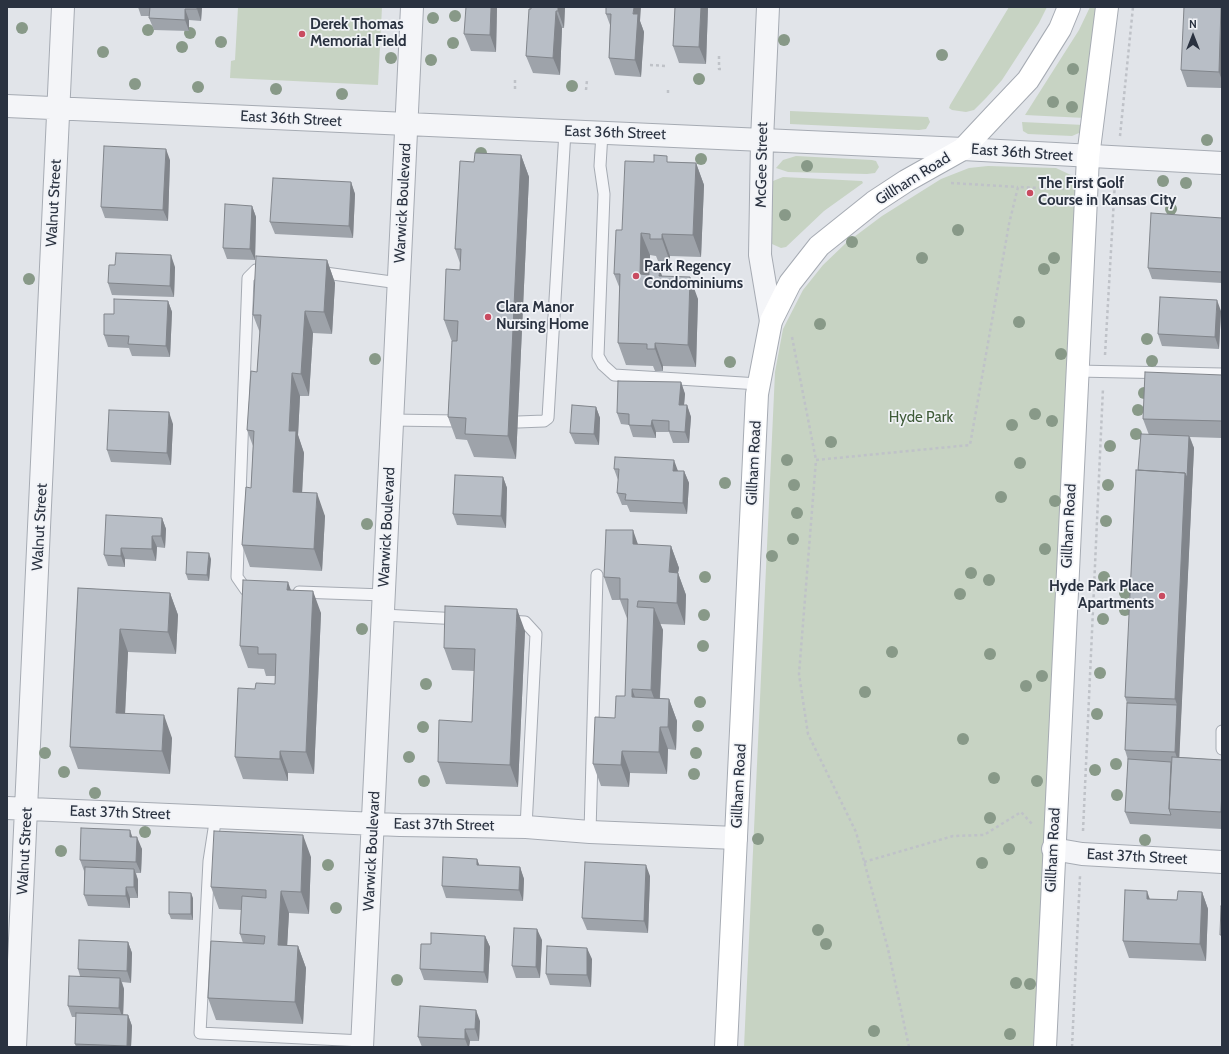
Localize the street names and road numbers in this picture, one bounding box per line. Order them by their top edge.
street label: East 36th Street [240,107,342,131]
street label: East 36th Street [564,122,666,144]
street label: McGee Street [752,122,772,208]
street label: East 36th Street [971,140,1073,166]
street label: Warwick Boulevard [391,143,415,263]
street label: Gillham Road [872,149,954,209]
street label: Walnut Street [43,159,65,247]
street label: Gillham Road [743,420,765,506]
street label: Warwick Boulevard [375,467,399,587]
street label: Walnut Street [29,483,51,571]
street label: Gillham Road [1058,483,1080,569]
street label: Gillham Road [728,743,750,829]
street label: Warwick Boulevard [360,791,384,911]
street label: East 37th Street [69,802,171,824]
street label: Walnut Street [14,807,36,895]
street label: Gillham Road [1042,807,1064,893]
street label: East 37th Street [393,815,495,835]
street label: East 37th Street [1086,845,1188,869]

